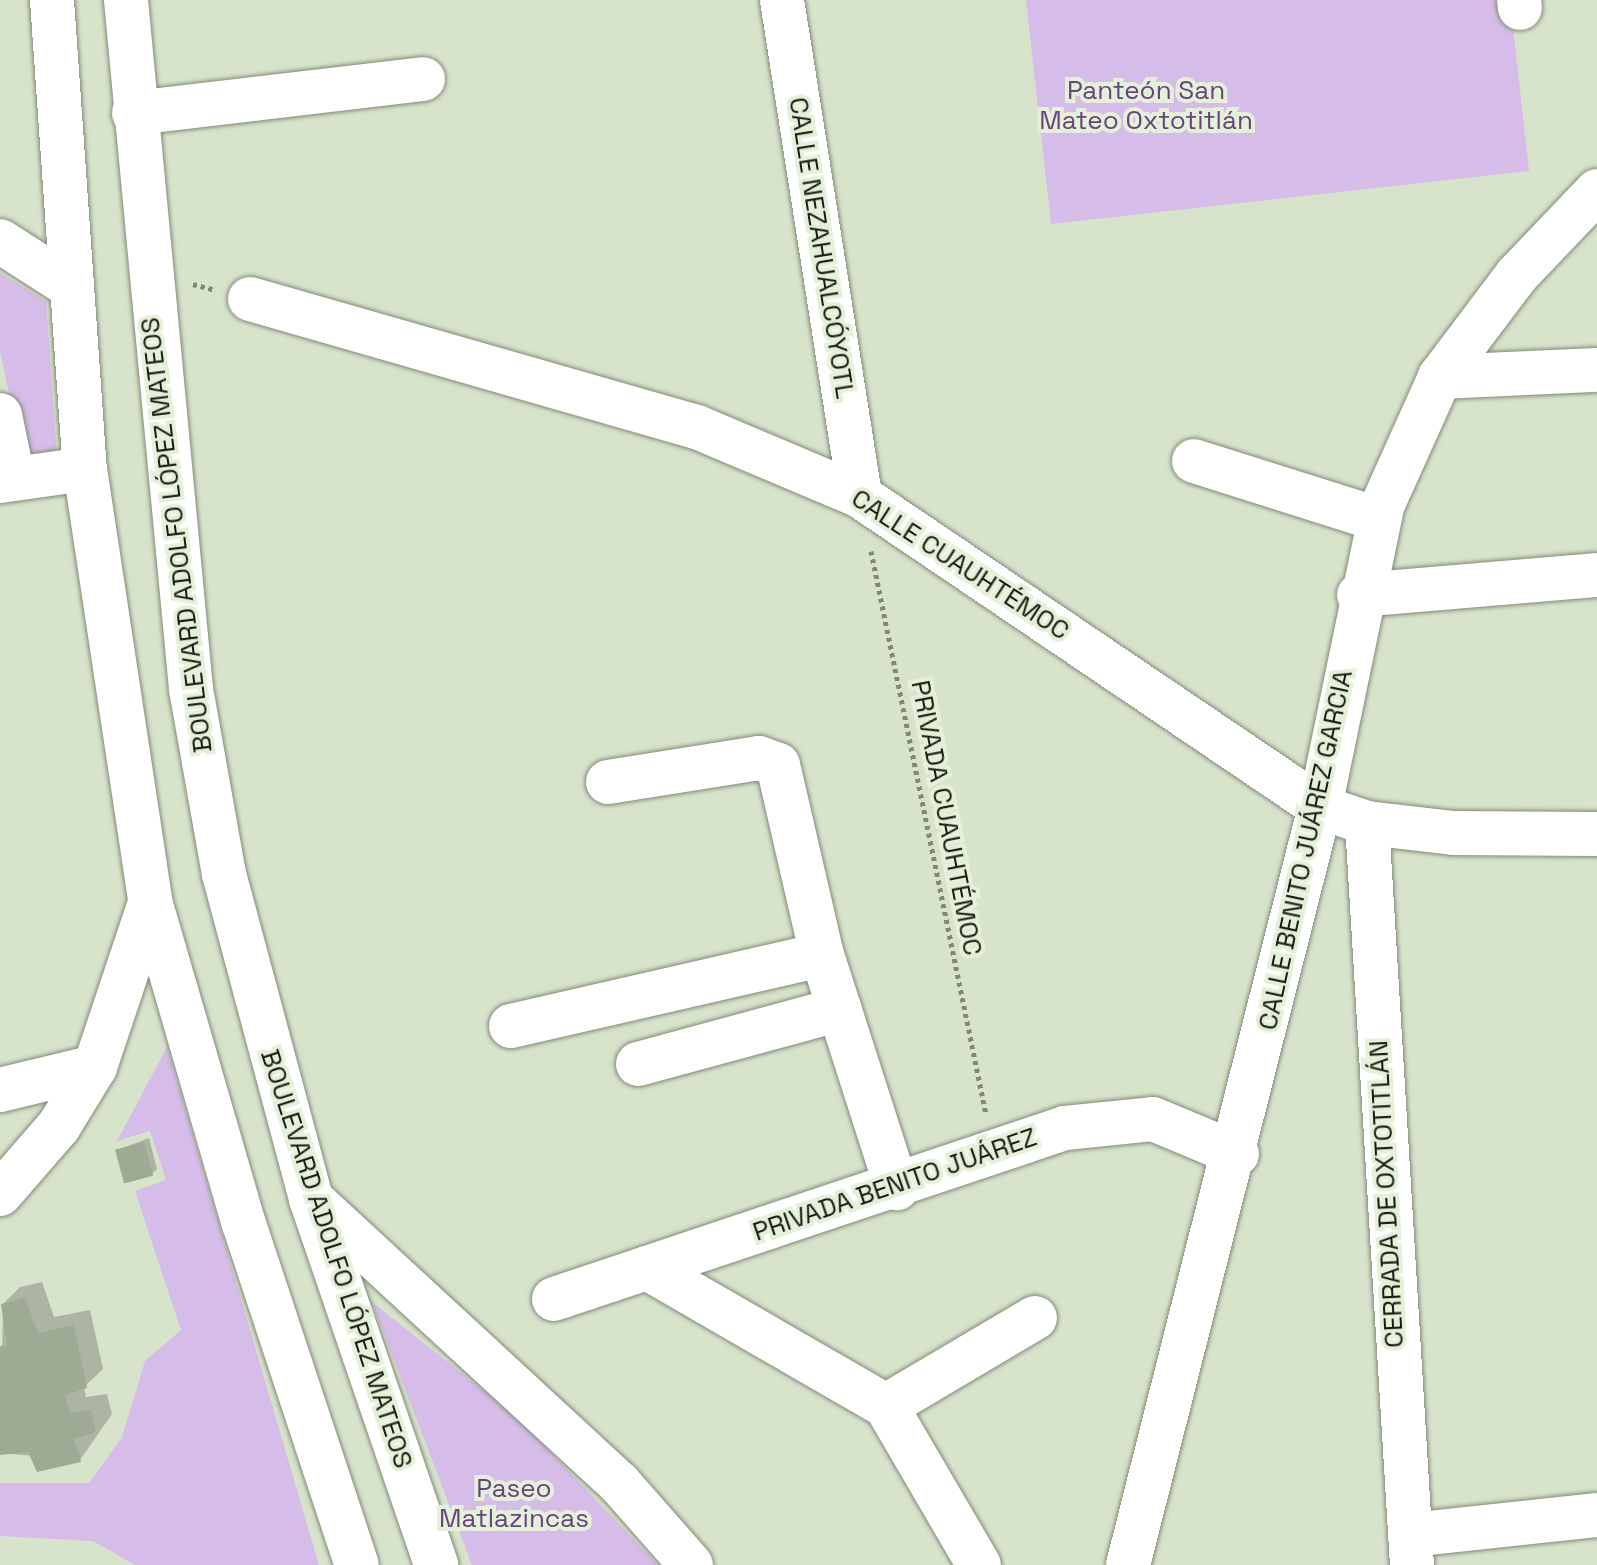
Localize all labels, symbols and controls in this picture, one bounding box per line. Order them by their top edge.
park label: Panteón San Mateo Oxtotitlán [1039,75,1253,136]
street label: CALLE NEZAHUALCÓYOTL [782,95,860,401]
street label: BOULEVARD ADOLFO LÓPEZ MATEOS [135,315,219,755]
street label: CALLE CUAUHTÉMOC [845,483,1075,647]
street label: CALLE BENITO JUÁREZ GARCIA [1253,667,1359,1033]
street label: PRIVADA CUAUHTÉMOC [904,678,988,958]
street label: CERRADA DE OXTOTITLÁN [1363,1039,1411,1349]
street label: BOULEVARD ADOLFO LÓPEZ MATEOS [253,1046,419,1472]
street label: PRIVADA BENITO JUÁREZ [749,1122,1041,1248]
park label: Paseo Matlazincas [439,1473,589,1534]

